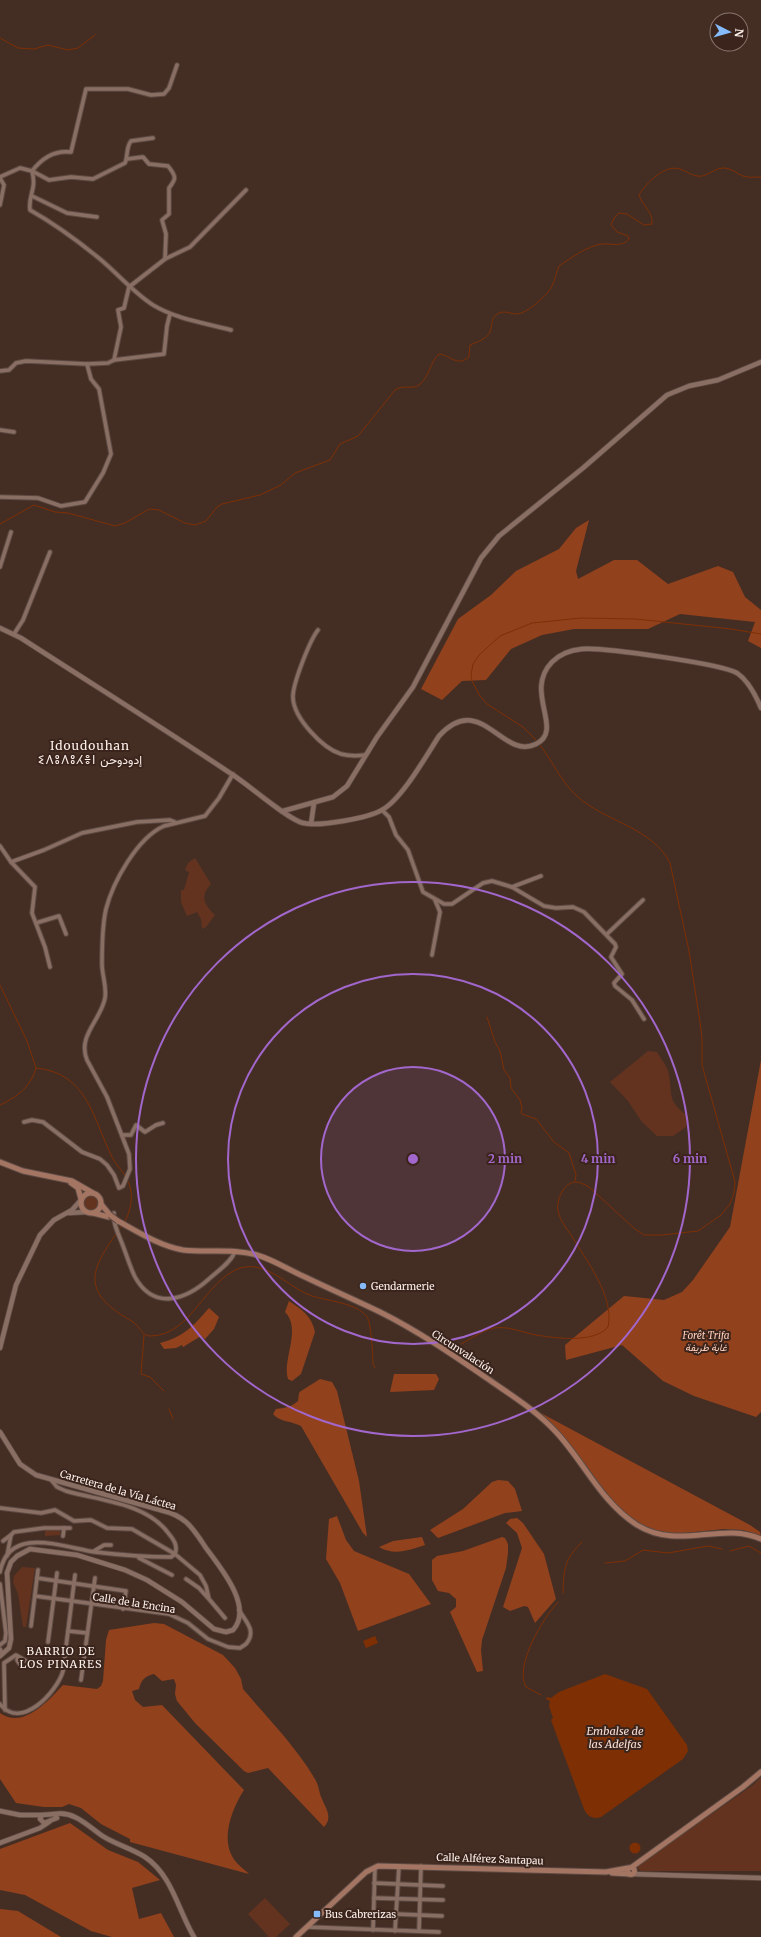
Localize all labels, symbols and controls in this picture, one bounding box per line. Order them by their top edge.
north arrow [709,12,749,52]
text: N [731,28,746,38]
district label: Idoudouhan ⵉⴷⵓⴷⵓⵃⴻⵏ إدودوحن [38,738,142,768]
text: 2 min [488,1151,522,1166]
text: 4 min [581,1151,615,1166]
text: 6 min [673,1151,707,1166]
centre of rings [406,1152,420,1166]
place label: Gendarmerie [371,1280,434,1293]
marker: Gendarmerie [358,1281,368,1291]
street label: Circunvalación [429,1327,497,1377]
park label: Forêt Trifa غابة طريفة [681,1329,730,1354]
street label: Carretera de la Vía Láctea [58,1467,178,1513]
street label: Calle de la Encina [92,1590,177,1616]
district label: BARRIO DE LOS PINARES [19,1644,103,1671]
water label: Embalse de las Adelfas [586,1724,644,1751]
street label: Calle Alférez Santapau [436,1851,544,1867]
place label: Bus Cabrerizas [325,1908,396,1921]
marker: Bus Cabrerizas [312,1909,322,1919]

